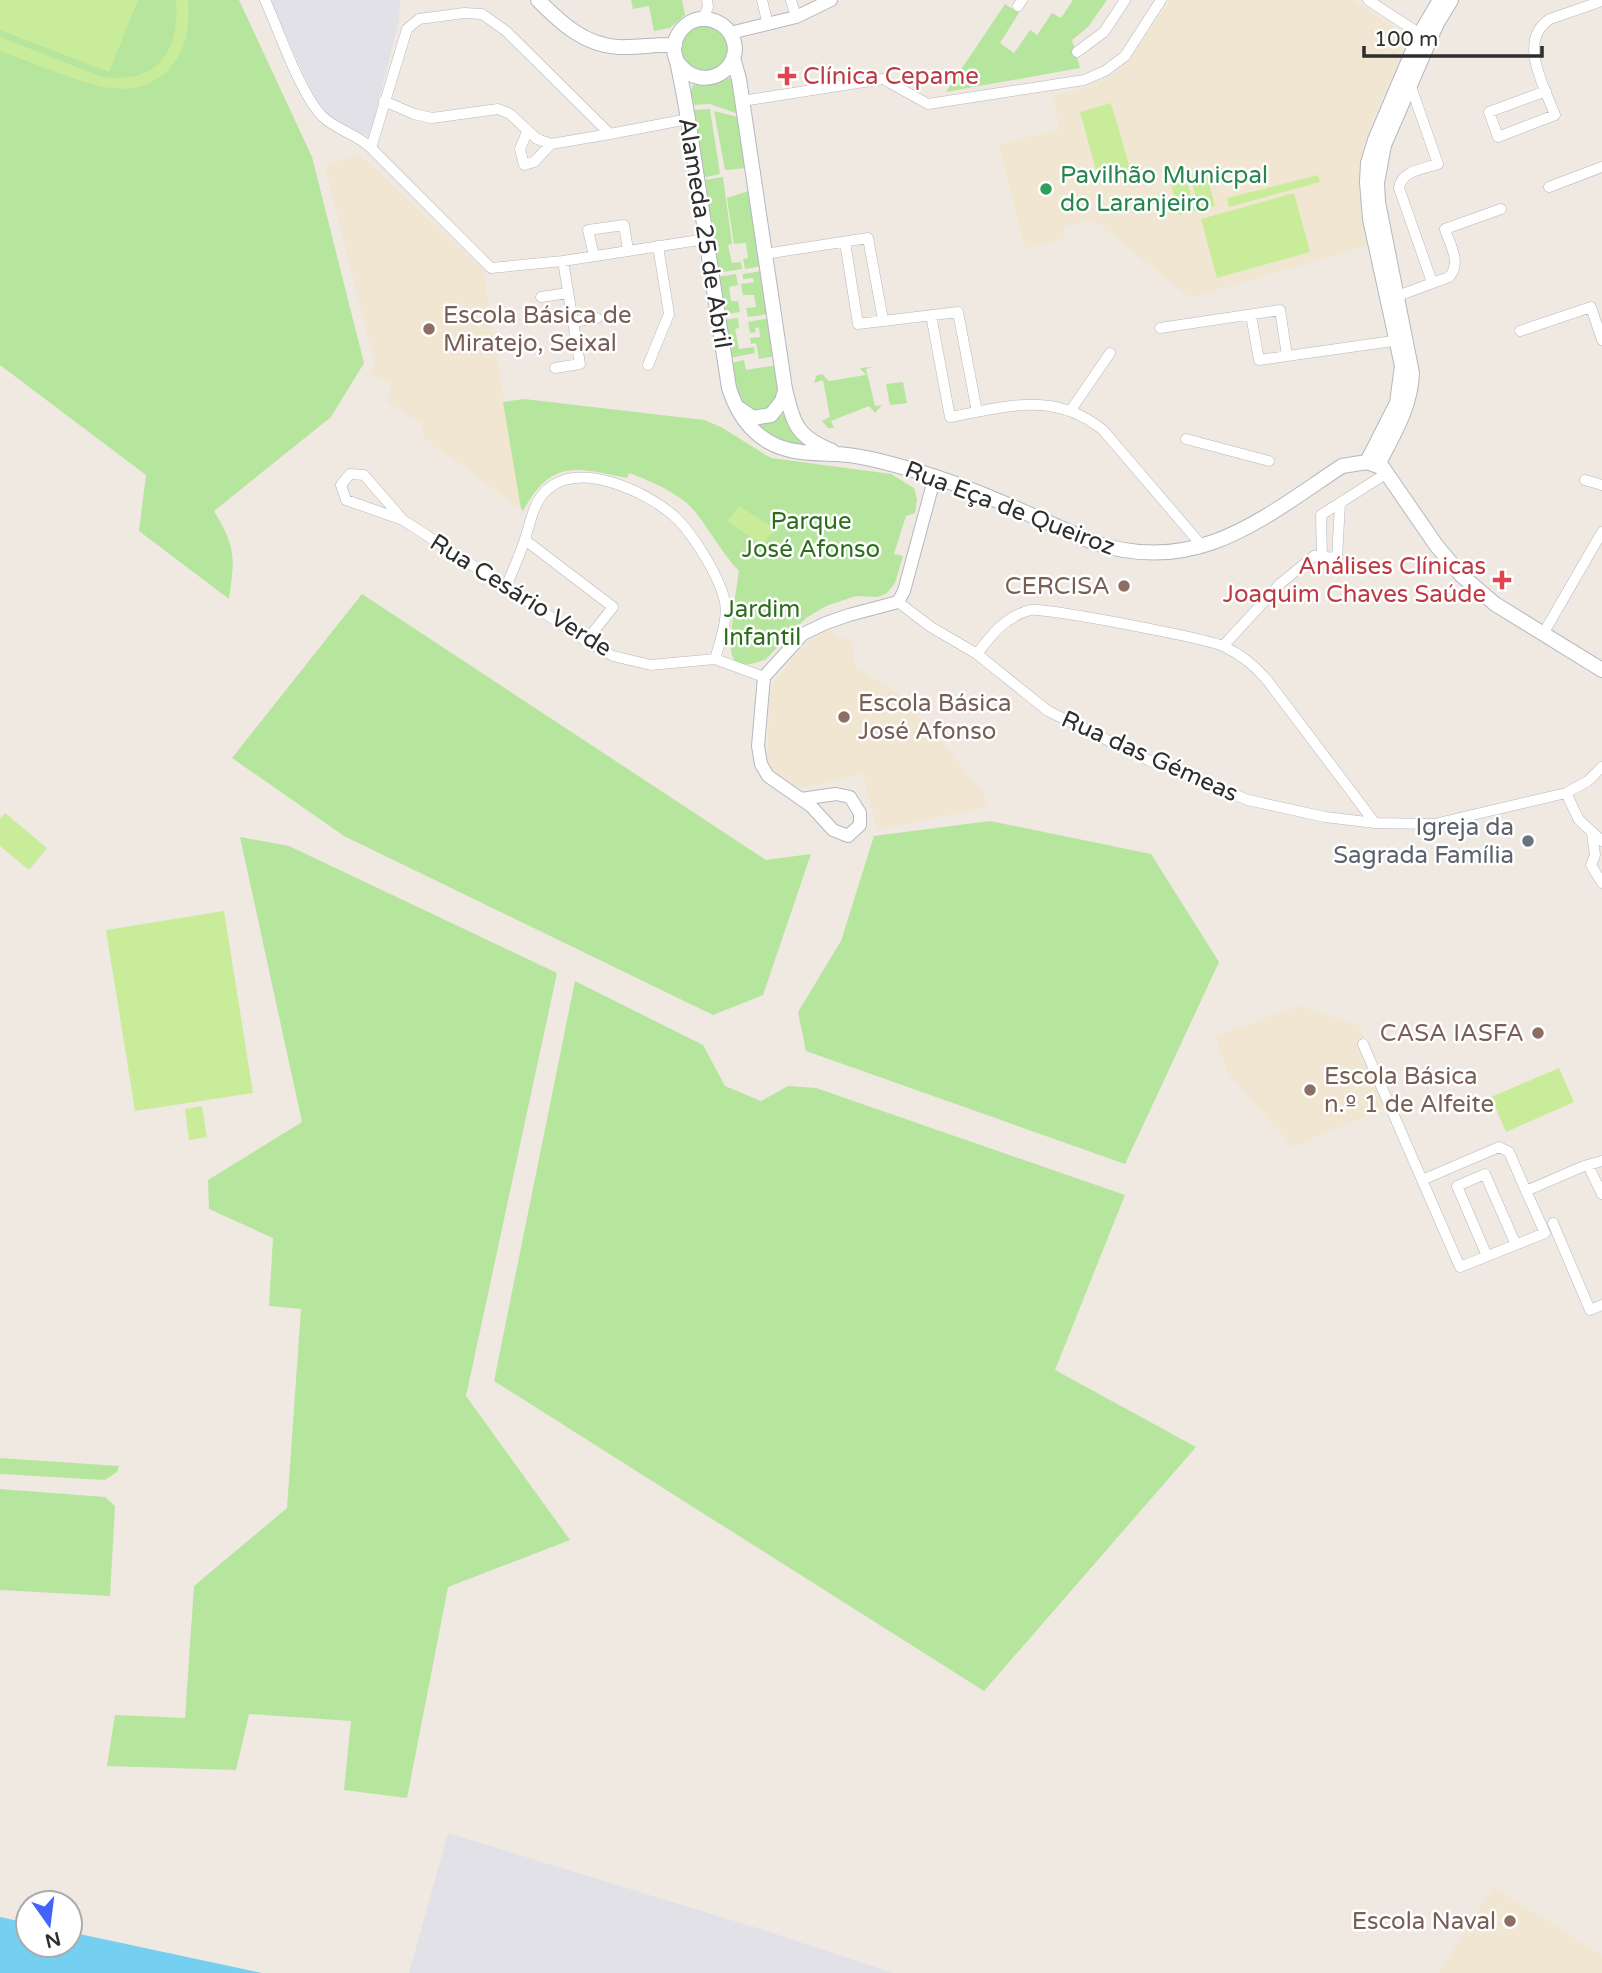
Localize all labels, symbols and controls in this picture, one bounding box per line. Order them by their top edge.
scale bar [1364,14,1542,58]
text: 100 m [1374,27,1438,52]
place label: Clínica Cepame [803,62,979,91]
marker: Clínica Cepame [777,66,797,86]
street label: Alameda 25 de Abril [672,116,737,350]
place label: Pavilhão Municpal do Laranjeiro [1060,161,1268,218]
marker: Pavilhão Municpal do Laranjeiro [1038,181,1054,197]
place label: Escola Básica de Miratejo, Seixal [443,301,632,358]
marker: Escola Básica de Miratejo, Seixal [421,321,437,337]
street label: Rua Eça de Queiroz [901,455,1119,562]
park label: Parque José Afonso [742,507,880,564]
street label: Rua Cesário Verde [425,528,617,663]
place label: Análises Clínicas Joaquim Chaves Saúde [1223,552,1486,609]
marker: Análises Clínicas Joaquim Chaves Saúde [1492,570,1512,590]
place label: CERCISA [1005,572,1110,601]
marker: CERCISA [1116,578,1132,594]
park label: Jardim Infantil [723,595,801,652]
place label: Escola Básica José Afonso [858,689,1012,746]
street label: Rua das Gémeas [1057,705,1243,808]
marker: Escola Básica José Afonso [836,709,852,725]
place label: Igreja da Sagrada Família [1333,813,1514,870]
marker: Igreja da Sagrada Família [1520,833,1536,849]
place label: CASA IASFA [1380,1019,1524,1048]
marker: CASA IASFA [1530,1025,1546,1041]
place label: Escola Básica n.º 1 de Alfeite [1324,1062,1494,1119]
marker: Escola Básica n.º 1 de Alfeite [1302,1082,1318,1098]
north arrow [14,1889,84,1959]
place label: Escola Naval [1352,1907,1496,1936]
marker: Escola Naval [1502,1913,1518,1929]
text: N [43,1927,63,1952]

